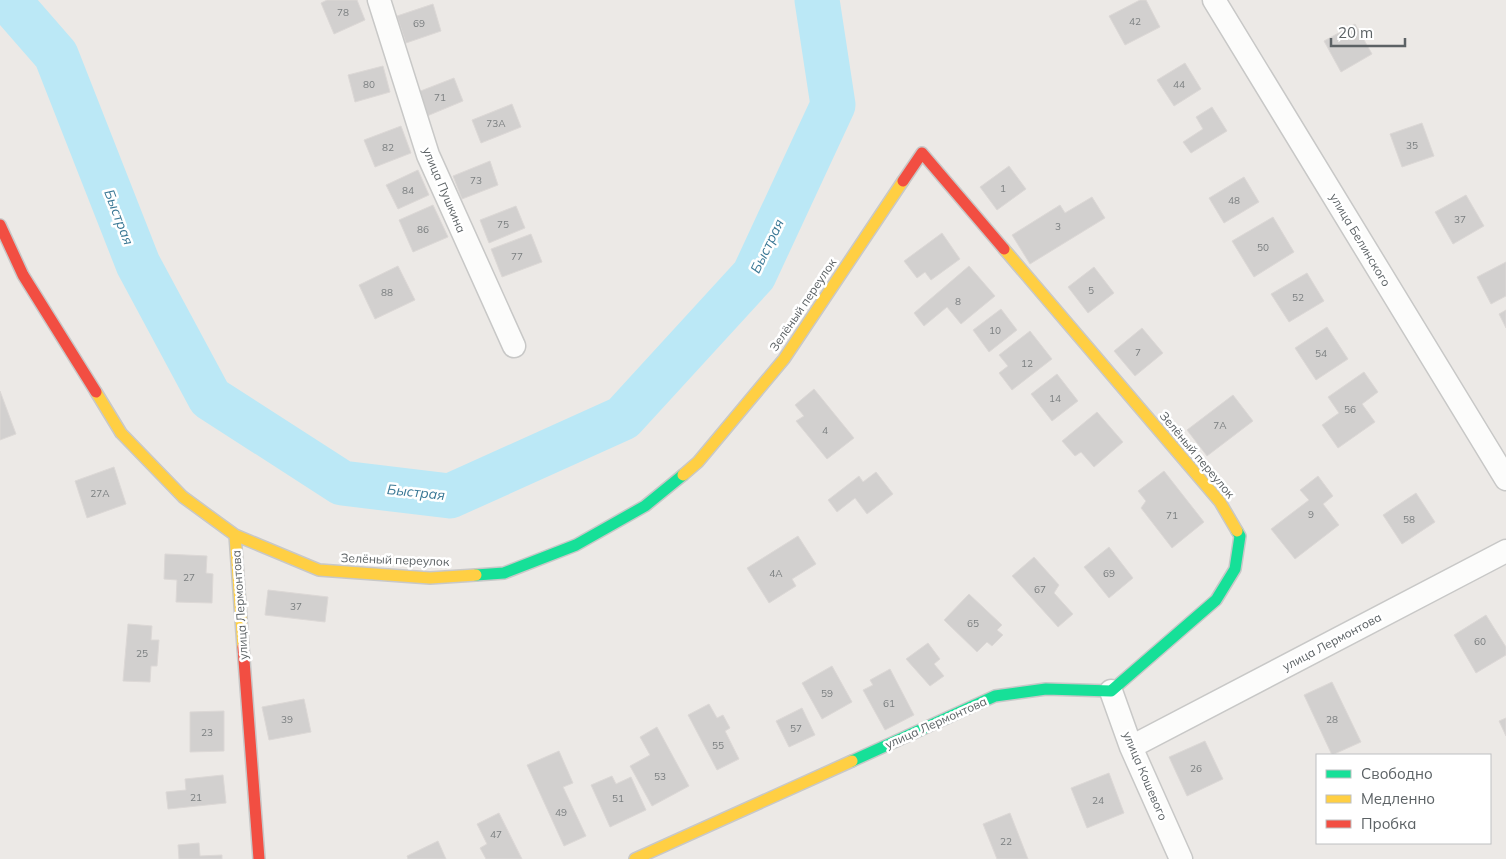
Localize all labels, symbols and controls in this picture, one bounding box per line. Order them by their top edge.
house number: 78 [337,6,349,19]
house number: 42 [1129,15,1141,28]
scale bar [1331,15,1405,47]
house number: 69 [413,17,425,30]
text: 20 m [1338,23,1373,42]
house number: 80 [363,78,375,91]
house number: 44 [1173,78,1185,91]
house number: 71 [434,91,446,104]
house number: 73А [486,117,506,130]
house number: 35 [1406,139,1418,152]
house number: 82 [382,141,394,154]
street label: улица Пушкина [420,145,469,235]
house number: 73 [470,174,482,187]
house number: 1 [1000,182,1006,195]
house number: 84 [402,184,414,197]
water label: Быстрая [100,187,138,248]
street label: улица Белинского [1327,190,1394,289]
house number: 48 [1228,194,1240,207]
house number: 37 [1454,213,1466,226]
water label: Быстрая [746,216,788,276]
house number: 75 [497,218,509,231]
house number: 3 [1055,220,1061,233]
house number: 86 [417,223,429,236]
house number: 50 [1257,241,1269,254]
house number: 77 [511,250,523,263]
street label: Зелёный переулок [766,255,840,354]
house number: 5 [1088,284,1094,297]
house number: 88 [381,286,393,299]
house number: 52 [1292,291,1304,304]
house number: 8 [955,295,961,308]
house number: 10 [989,324,1001,337]
house number: 7 [1135,346,1141,359]
house number: 54 [1315,347,1327,360]
house number: 12 [1021,357,1033,370]
house number: 14 [1049,392,1061,405]
house number: 56 [1344,403,1356,416]
street label: Зелёный переулок [1157,408,1238,502]
house number: 7А [1213,419,1227,432]
house number: 4 [822,424,828,437]
water label: Быстрая [386,480,446,504]
house number: 27А [90,487,110,500]
house number: 9 [1308,508,1314,521]
house number: 71 [1166,509,1178,522]
house number: 58 [1403,513,1415,526]
street label: улица Лермонтова [228,550,251,660]
street label: Зелёный переулок [340,550,450,569]
house number: 4А [769,567,783,580]
house number: 69 [1103,567,1115,580]
house number: 27 [183,571,195,584]
house number: 67 [1034,583,1046,596]
house number: 37 [290,600,302,613]
street label: улица Лермонтова [1280,609,1384,674]
house number: 65 [967,617,979,630]
house number: 60 [1474,635,1486,648]
house number: 25 [136,647,148,660]
house number: 59 [821,687,833,700]
street label: улица Лермонтова [883,693,989,752]
house number: 61 [883,697,895,710]
house number: 39 [281,713,293,726]
house number: 28 [1326,713,1338,726]
house number: 57 [790,722,802,735]
house number: 23 [201,726,213,739]
street label: улица Кошевого [1120,729,1171,823]
house number: 55 [712,739,724,752]
legend [1316,754,1491,844]
house number: 26 [1190,762,1202,775]
text: Свободно [1361,764,1433,783]
house number: 53 [654,770,666,783]
text: Медленно [1361,789,1435,808]
house number: 21 [190,791,202,804]
house number: 51 [612,792,624,805]
house number: 24 [1092,794,1104,807]
house number: 49 [555,806,567,819]
text: Пробка [1361,814,1416,833]
house number: 47 [490,828,502,841]
house number: 22 [1000,835,1012,848]

